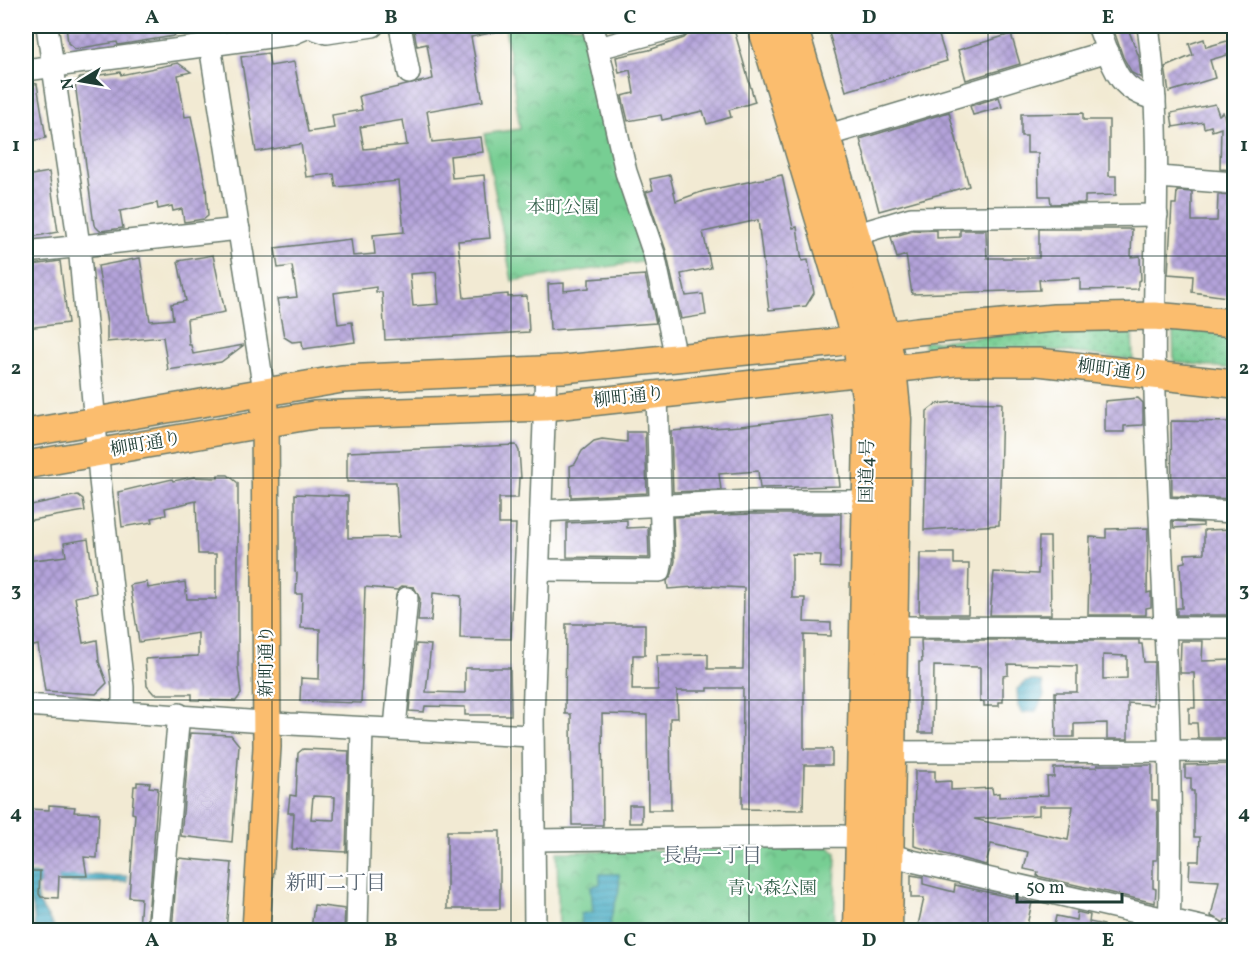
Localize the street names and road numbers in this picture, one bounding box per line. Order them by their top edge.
street label: 柳町通り [1076,354,1150,388]
street label: 柳町通り [592,382,666,414]
street label: 柳町通り [108,426,184,464]
street label: 国道4号 [855,438,881,504]
street label: 新町通り [255,625,280,697]

